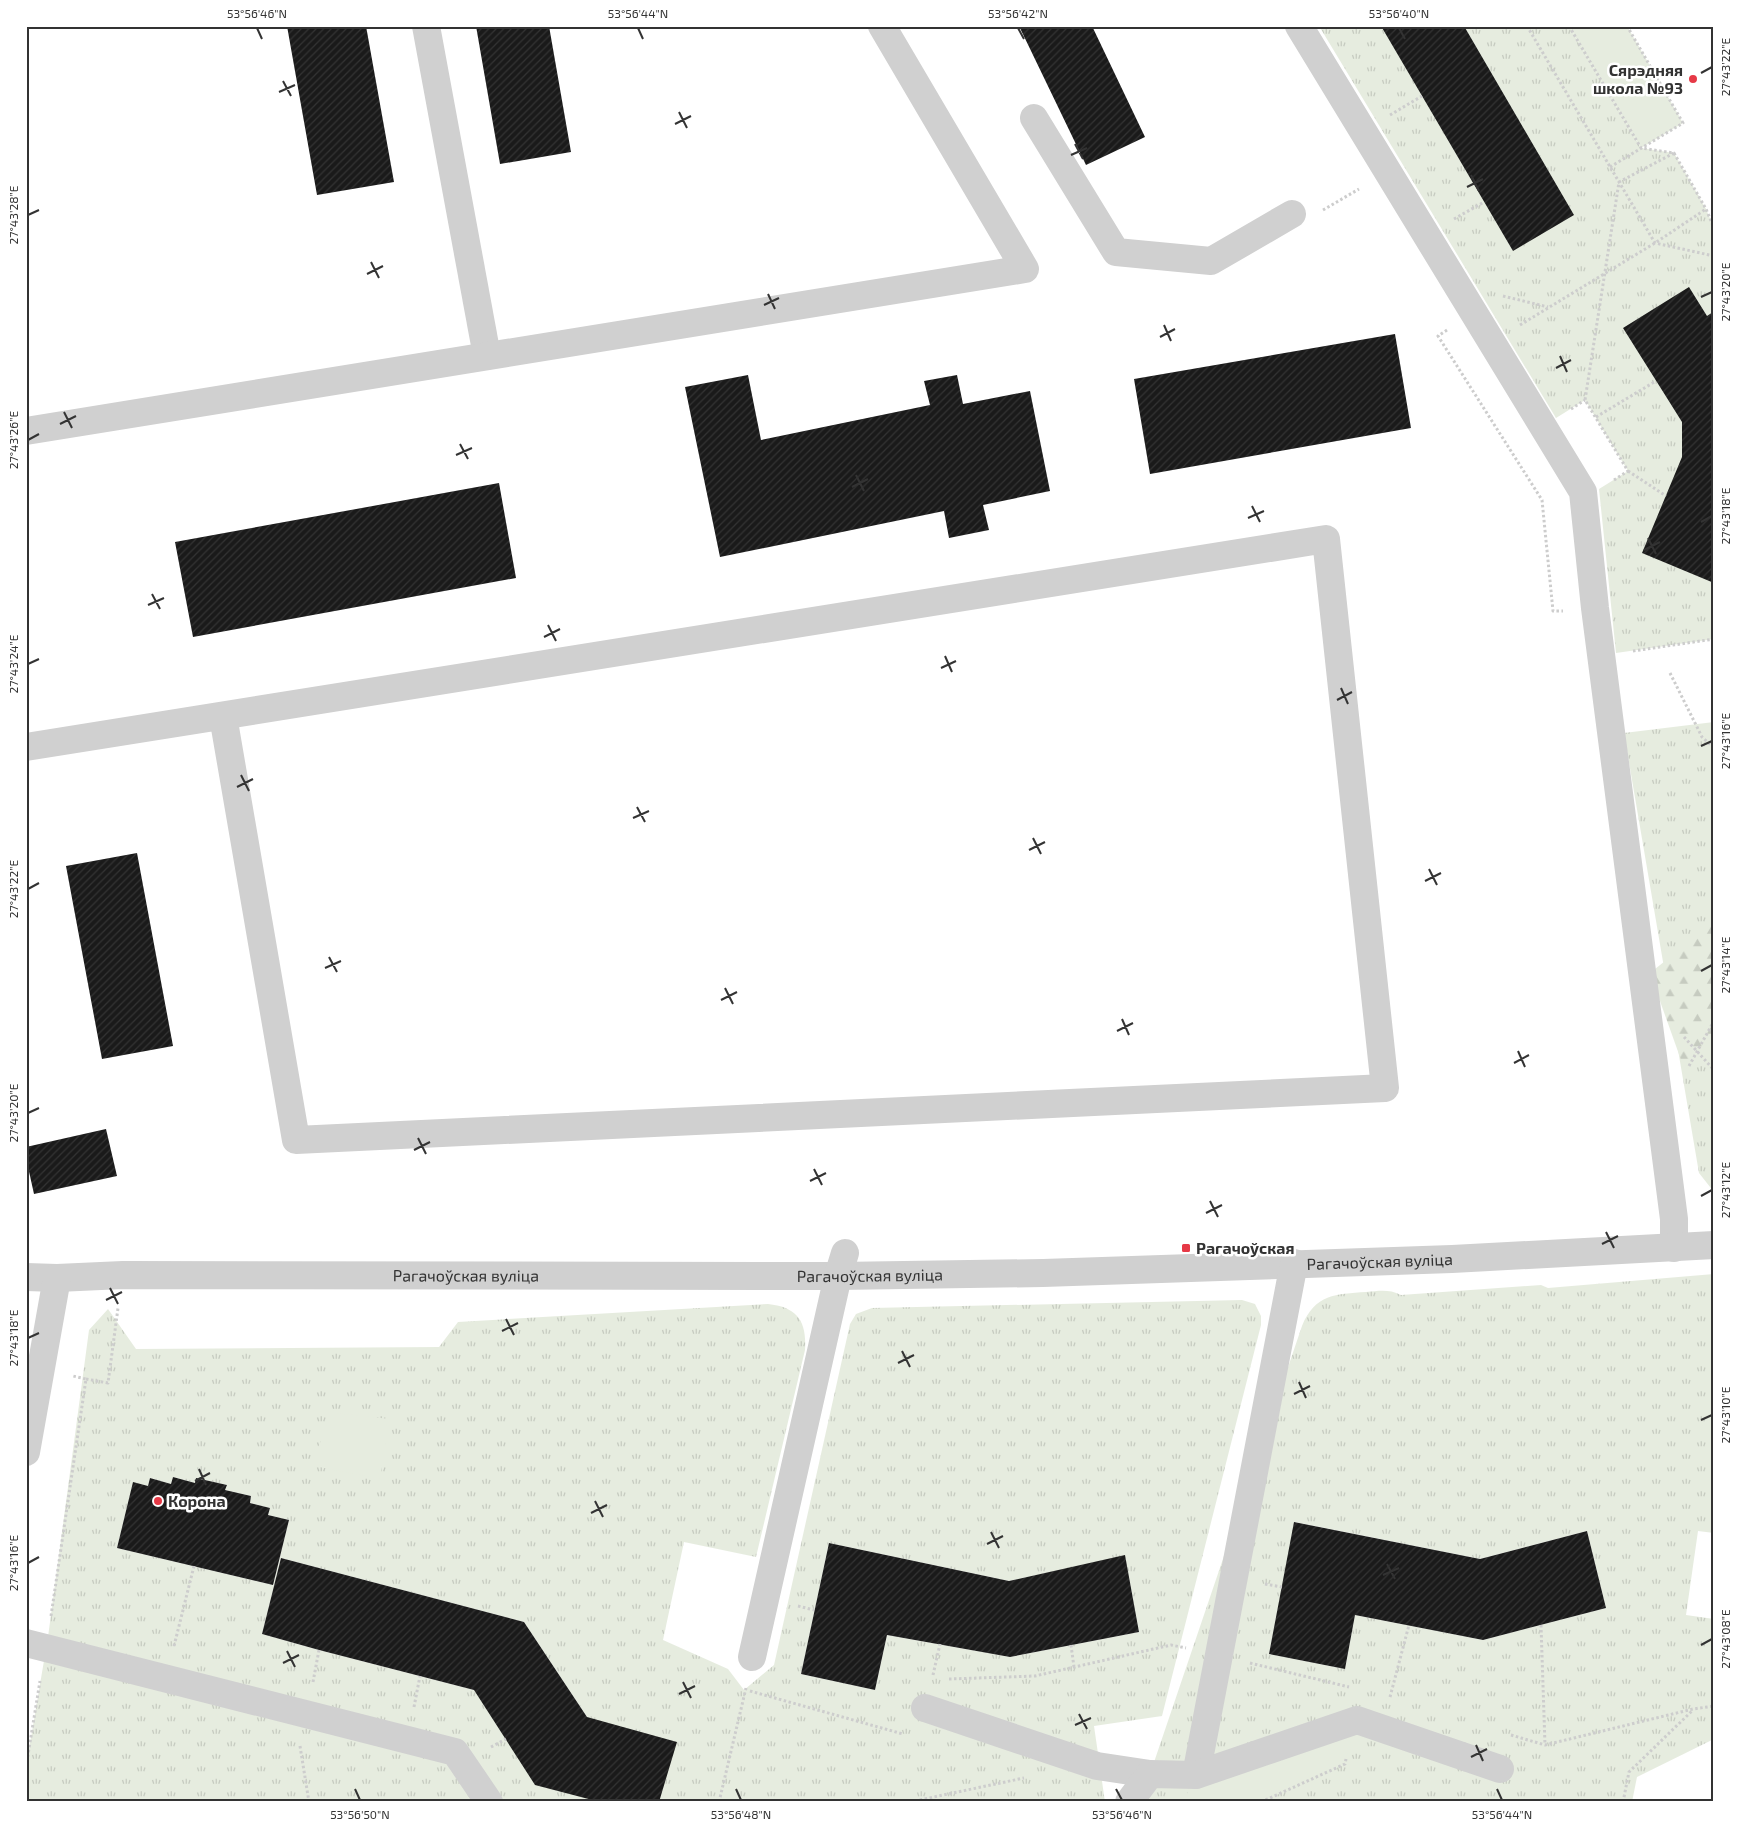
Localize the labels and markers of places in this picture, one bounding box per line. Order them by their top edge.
place label: Сярэдняя школа №93 [1593,60,1683,97]
marker: Сярэдняя школа №93 [1687,73,1699,85]
place label: Рагачоўская [1196,1238,1294,1257]
marker: Рагачоўская [1180,1242,1192,1254]
place label: Корона [168,1491,226,1510]
marker: Корона [152,1495,164,1507]

